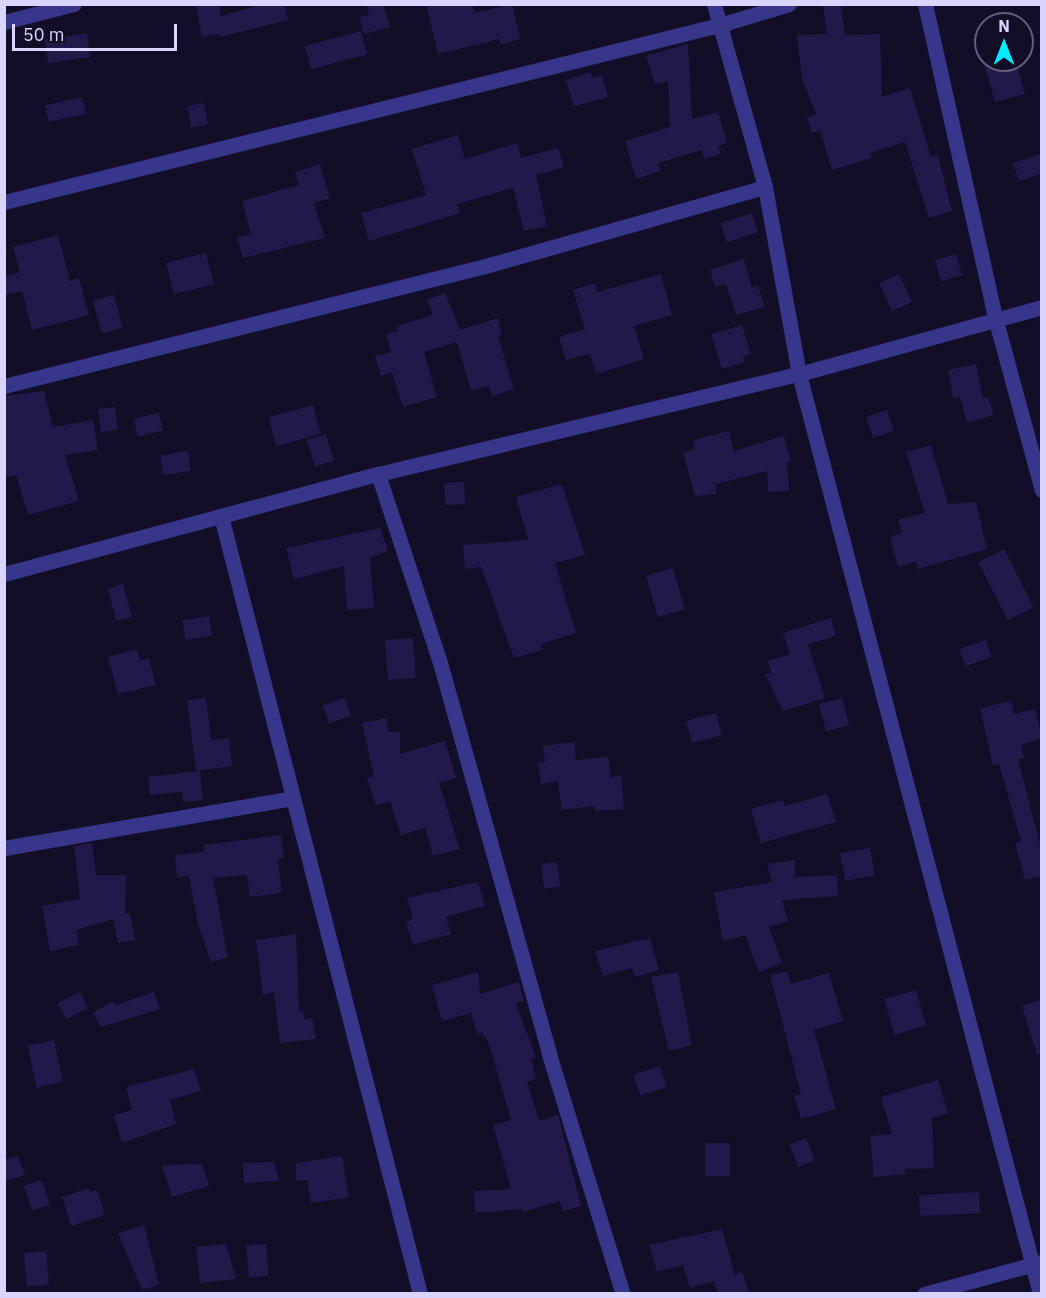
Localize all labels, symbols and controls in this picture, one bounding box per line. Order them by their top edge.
scale bar [15,12,180,50]
north arrow [974,12,1034,72]
text: N [998,16,1010,36]
text: 50 m [23,23,65,46]

